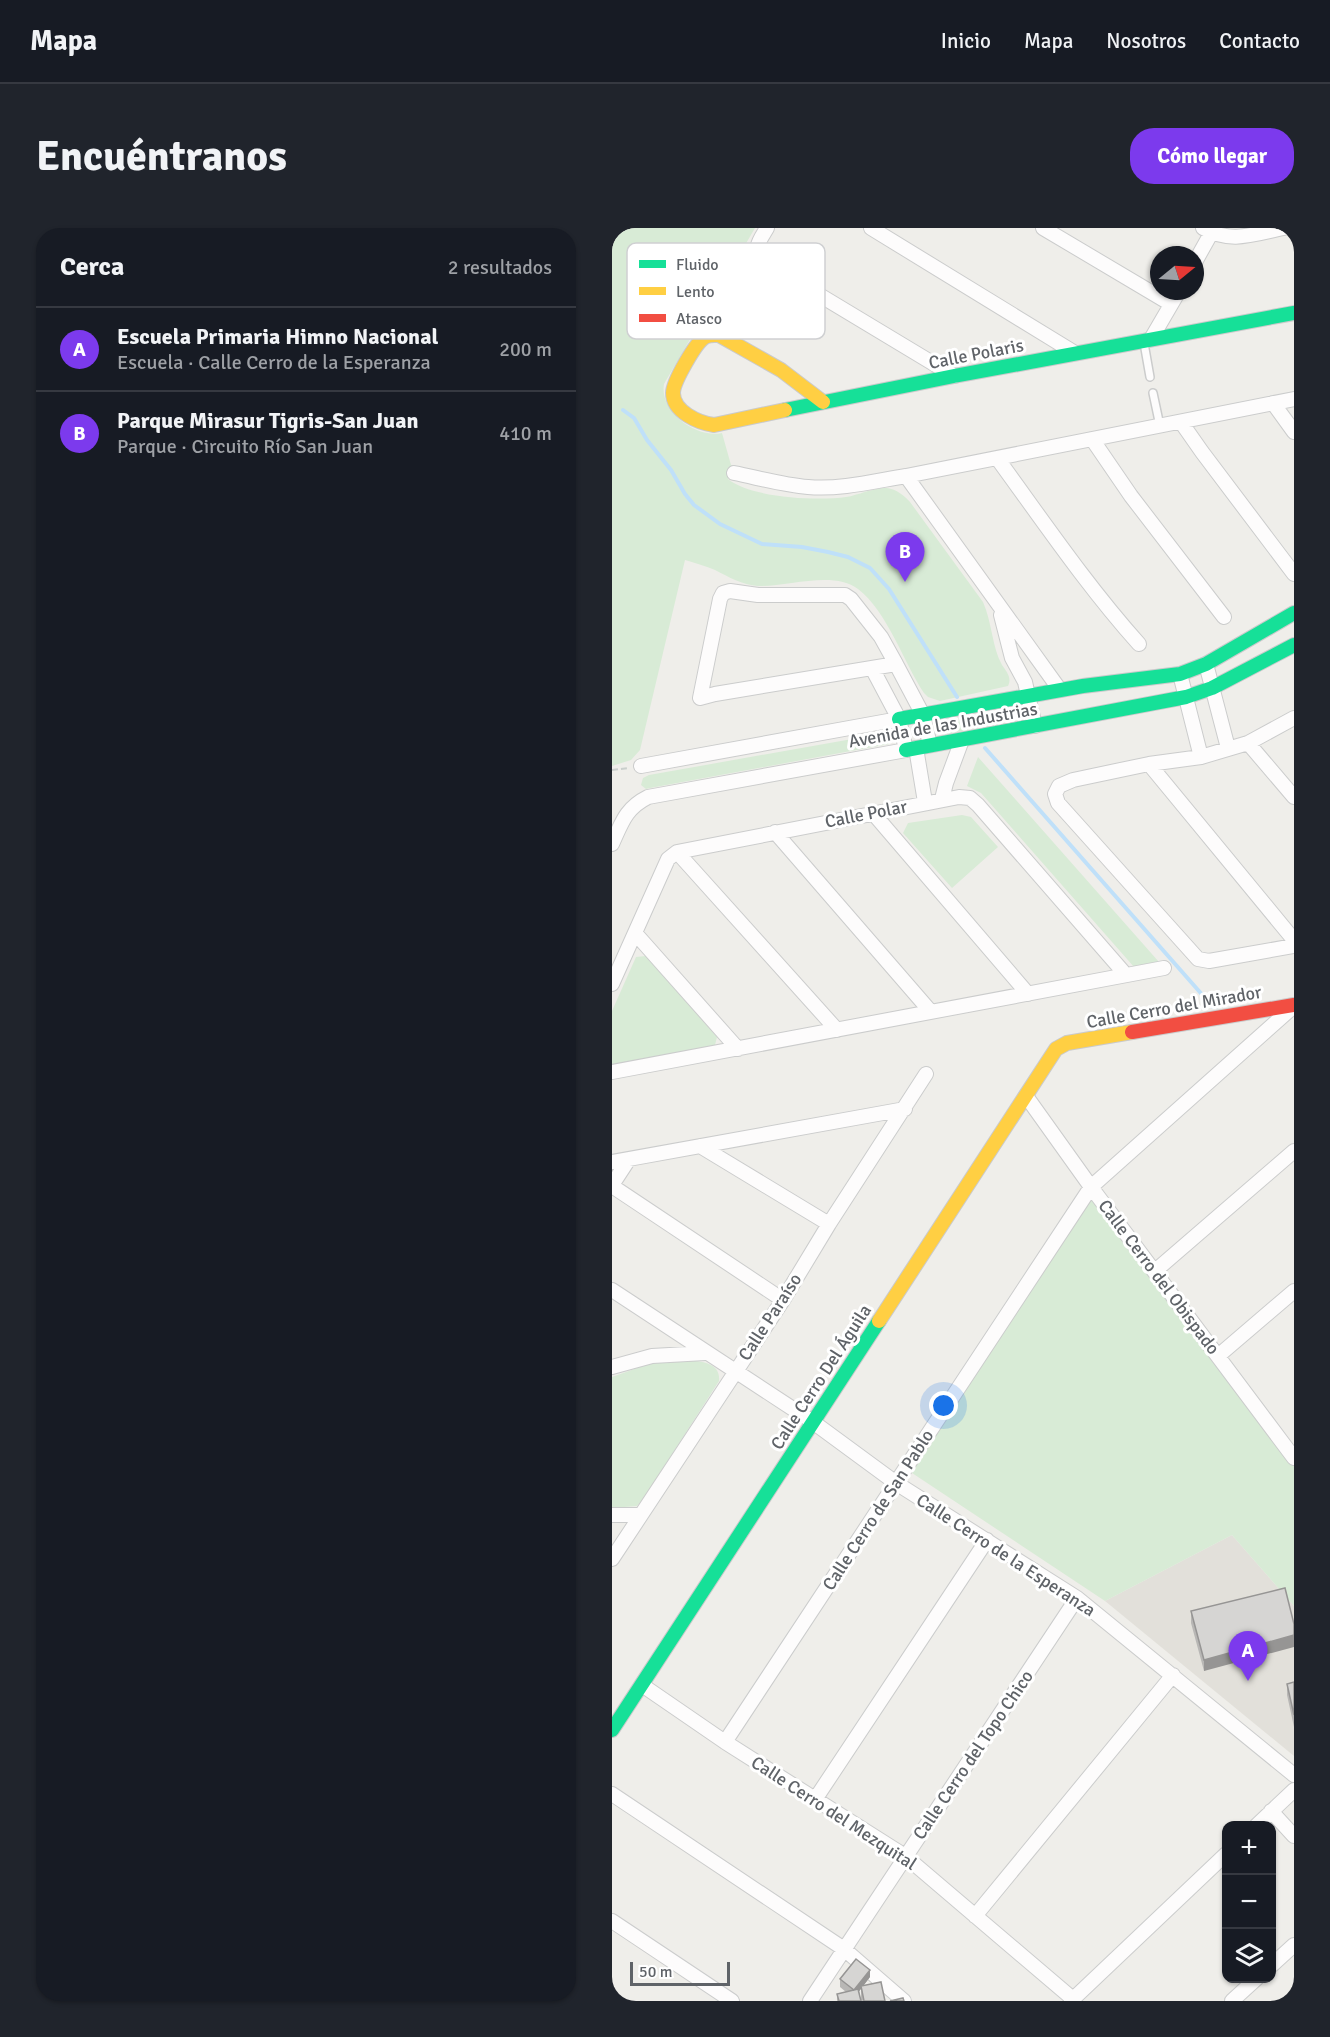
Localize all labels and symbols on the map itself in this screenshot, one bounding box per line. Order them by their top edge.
legend [627,243,825,339]
north arrow [1150,246,1204,300]
text: Fluido [676,255,719,275]
text: Lento [676,282,714,302]
text: Atasco [676,309,722,329]
street label: Calle Polaris [927,334,1025,374]
pin: B [886,532,924,582]
street label: Avenida de las Industrias [847,698,1039,752]
street label: Calle Polar [823,795,909,833]
street label: Calle Cerro del Mirador [1085,981,1264,1033]
street label: Calle Cerro del Obispado [1094,1195,1224,1359]
street label: Calle Paraíso [734,1269,806,1365]
street label: Calle Cerro Del Águila [766,1300,876,1454]
your location [929,1391,958,1420]
street label: Calle Cerro de San Pablo [818,1425,938,1595]
street label: Calle Cerro de la Esperanza [912,1489,1100,1621]
pin: A [1228,1632,1268,1681]
street label: Calle Cerro del Topo Chico [908,1666,1038,1844]
street label: Calle Cerro del Mezquital [747,1751,921,1875]
scale bar [630,1959,730,1986]

